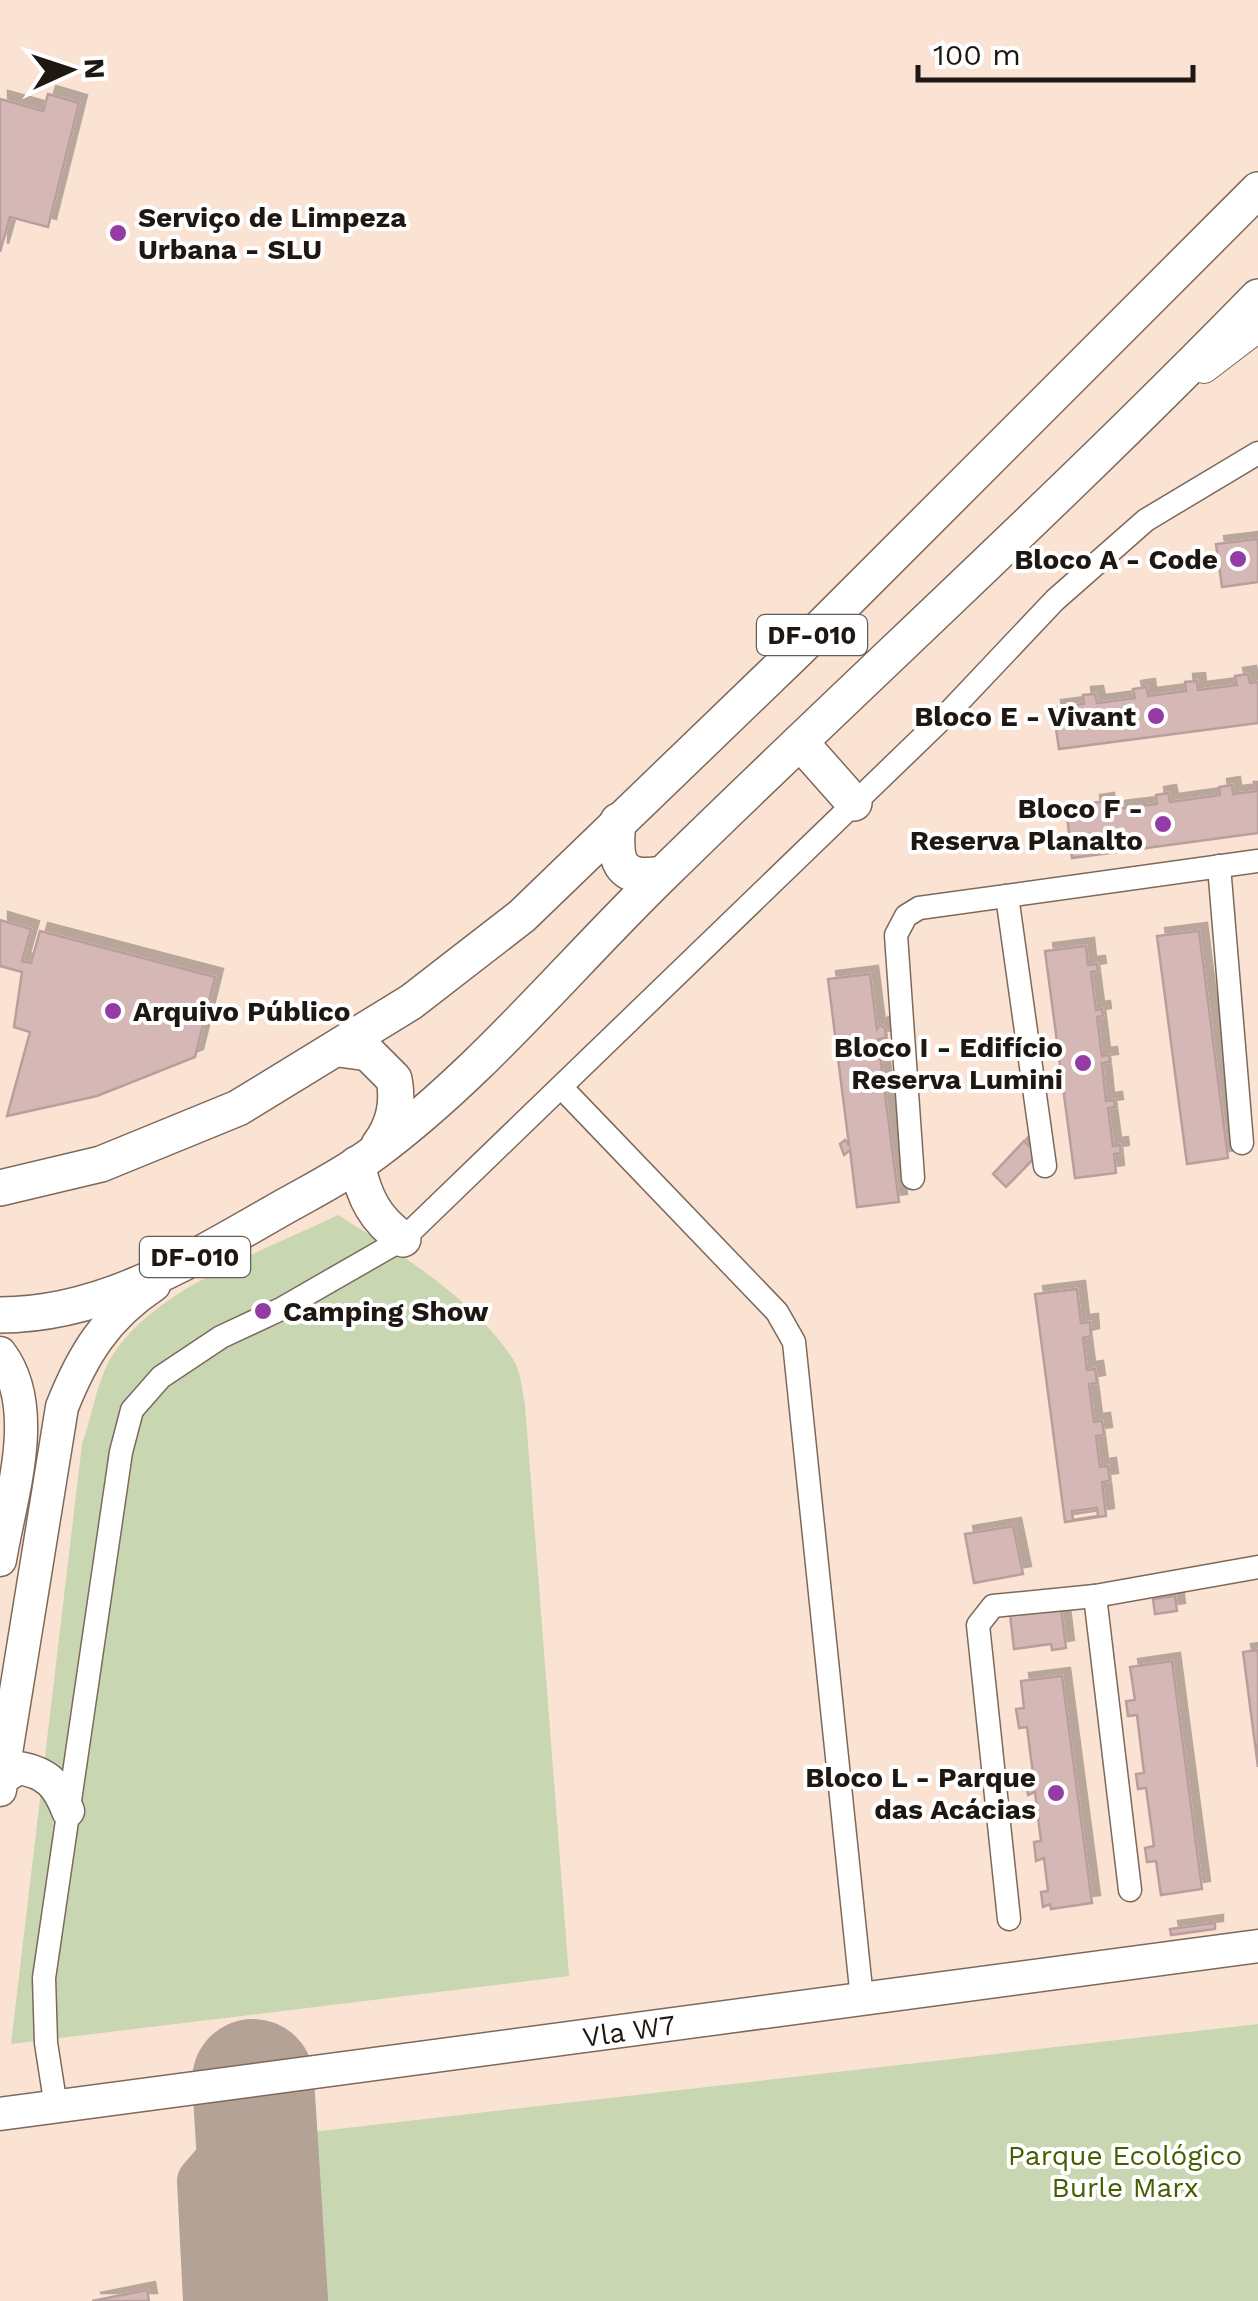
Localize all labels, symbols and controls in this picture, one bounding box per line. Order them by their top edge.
north arrow [20,20,120,120]
scale bar [918,20,1193,82]
text: 100 m [933,37,1021,72]
text: N [77,57,111,80]
place label: Serviço de Limpeza Urbana - SLU [138,201,407,266]
marker: Serviço de Limpeza Urbana - SLU [107,222,129,244]
place label: Bloco A - Code [1014,543,1218,576]
marker: Bloco A - Code [1227,548,1249,570]
road number: DF-010 [757,615,867,655]
place label: Bloco E - Vivant [914,700,1136,733]
marker: Bloco E - Vivant [1145,705,1167,727]
place label: Bloco F - Reserva Planalto [910,792,1143,857]
marker: Bloco F - Reserva Planalto [1152,813,1174,835]
place label: Arquivo Público [133,995,351,1028]
marker: Arquivo Público [102,1000,124,1022]
place label: Bloco I - Edifício Reserva Lumini [834,1031,1063,1096]
marker: Bloco I - Edifício Reserva Lumini [1072,1052,1094,1074]
road number: DF-010 [140,1237,250,1277]
place label: Camping Show [283,1295,489,1328]
marker: Camping Show [252,1300,274,1322]
place label: Bloco L - Parque das Acácias [805,1761,1036,1826]
marker: Bloco L - Parque das Acácias [1045,1782,1067,1804]
street label: Vla W7 [580,2008,678,2054]
park label: Parque Ecológico Burle Marx [1008,2139,1242,2204]

